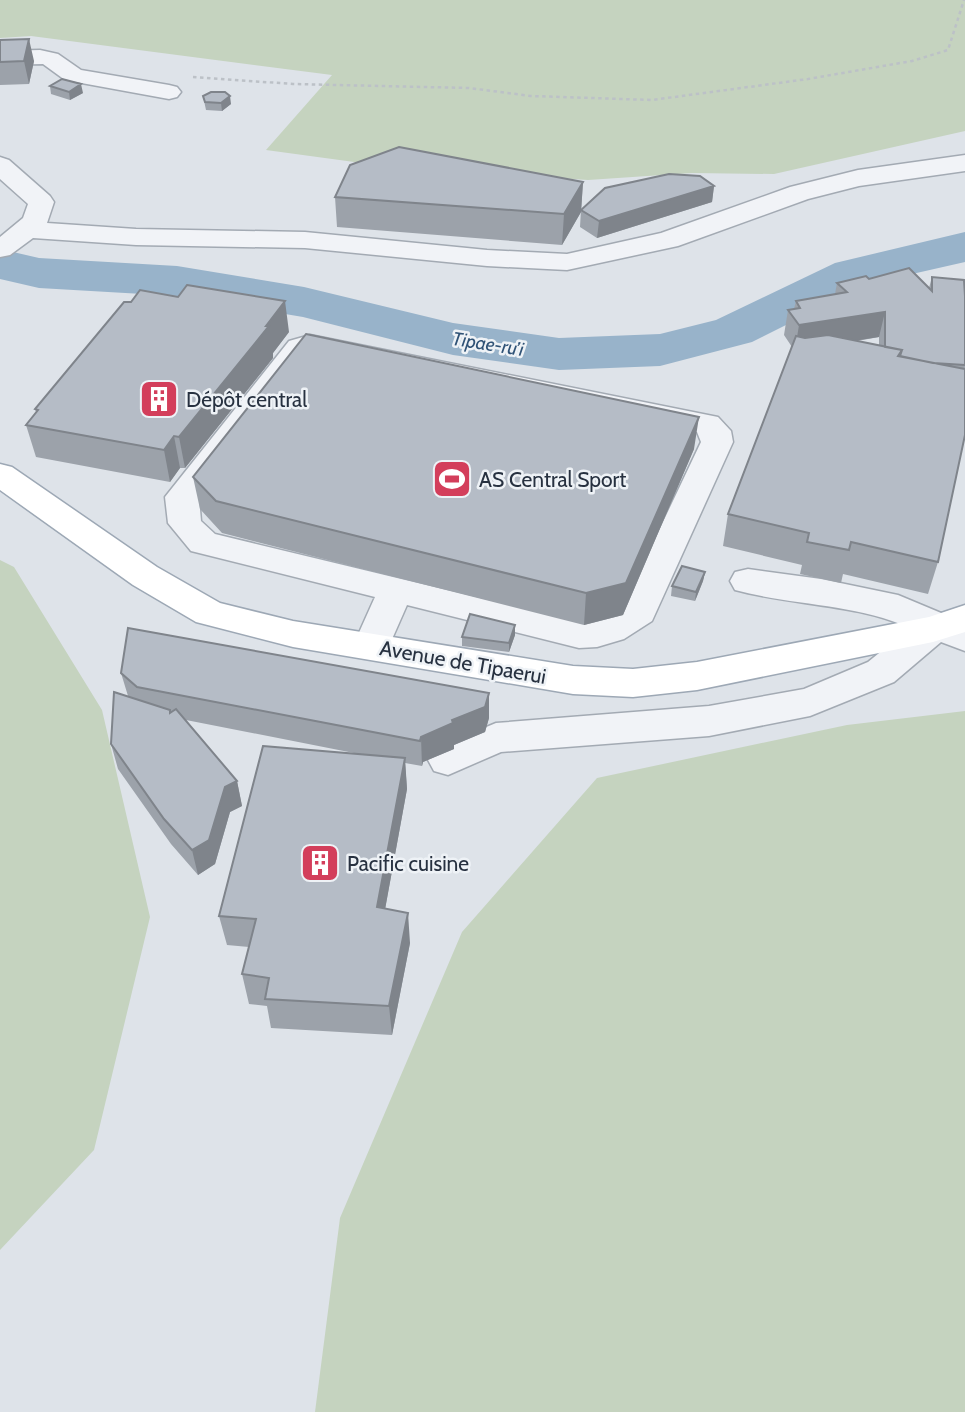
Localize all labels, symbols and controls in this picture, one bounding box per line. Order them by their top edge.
water label: Tipae-ru’i [451,327,526,361]
building icon: Dépôt central [138,378,180,420]
place label: Dépôt central [186,387,307,412]
sports icon: AS Central Sport [431,458,473,500]
place label: AS Central Sport [479,467,626,492]
street label: Avenue de Tipaerui [378,635,548,689]
building icon: Pacific cuisine [299,842,341,884]
place label: Pacific cuisine [347,851,469,876]

